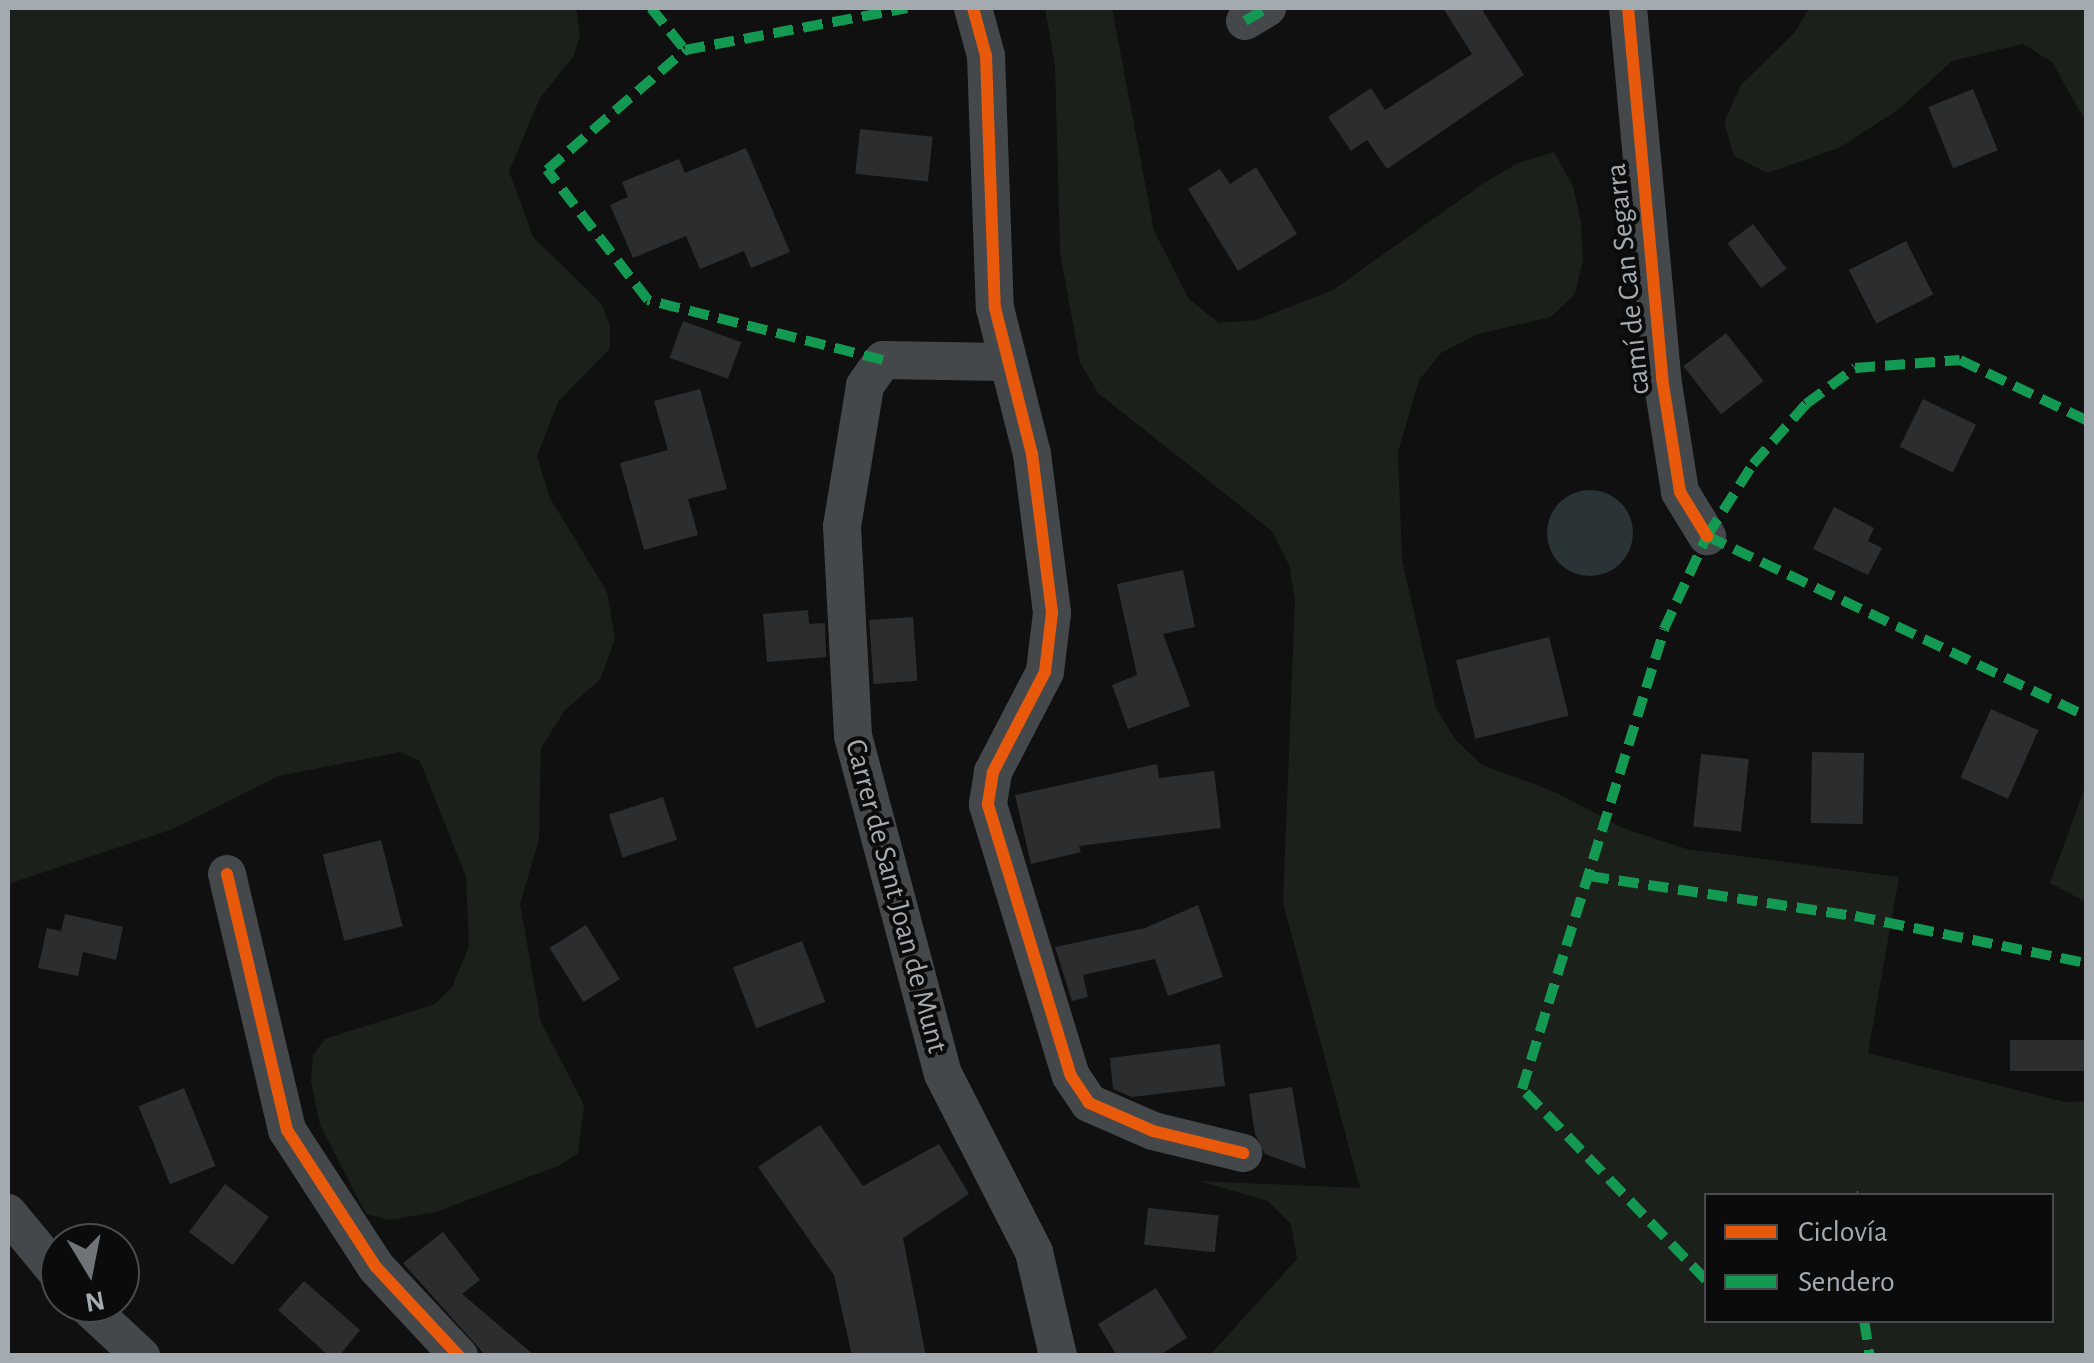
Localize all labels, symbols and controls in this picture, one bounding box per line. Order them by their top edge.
street label: camí de Can Segarra [1598,161,1658,397]
street label: Carrer de Sant Joan de Munt [837,735,955,1057]
legend [1704,1193,2054,1323]
text: Ciclovía [1798,1217,1888,1247]
north arrow [40,1223,140,1323]
text: Sendero [1798,1267,1895,1297]
text: N [83,1285,107,1316]

